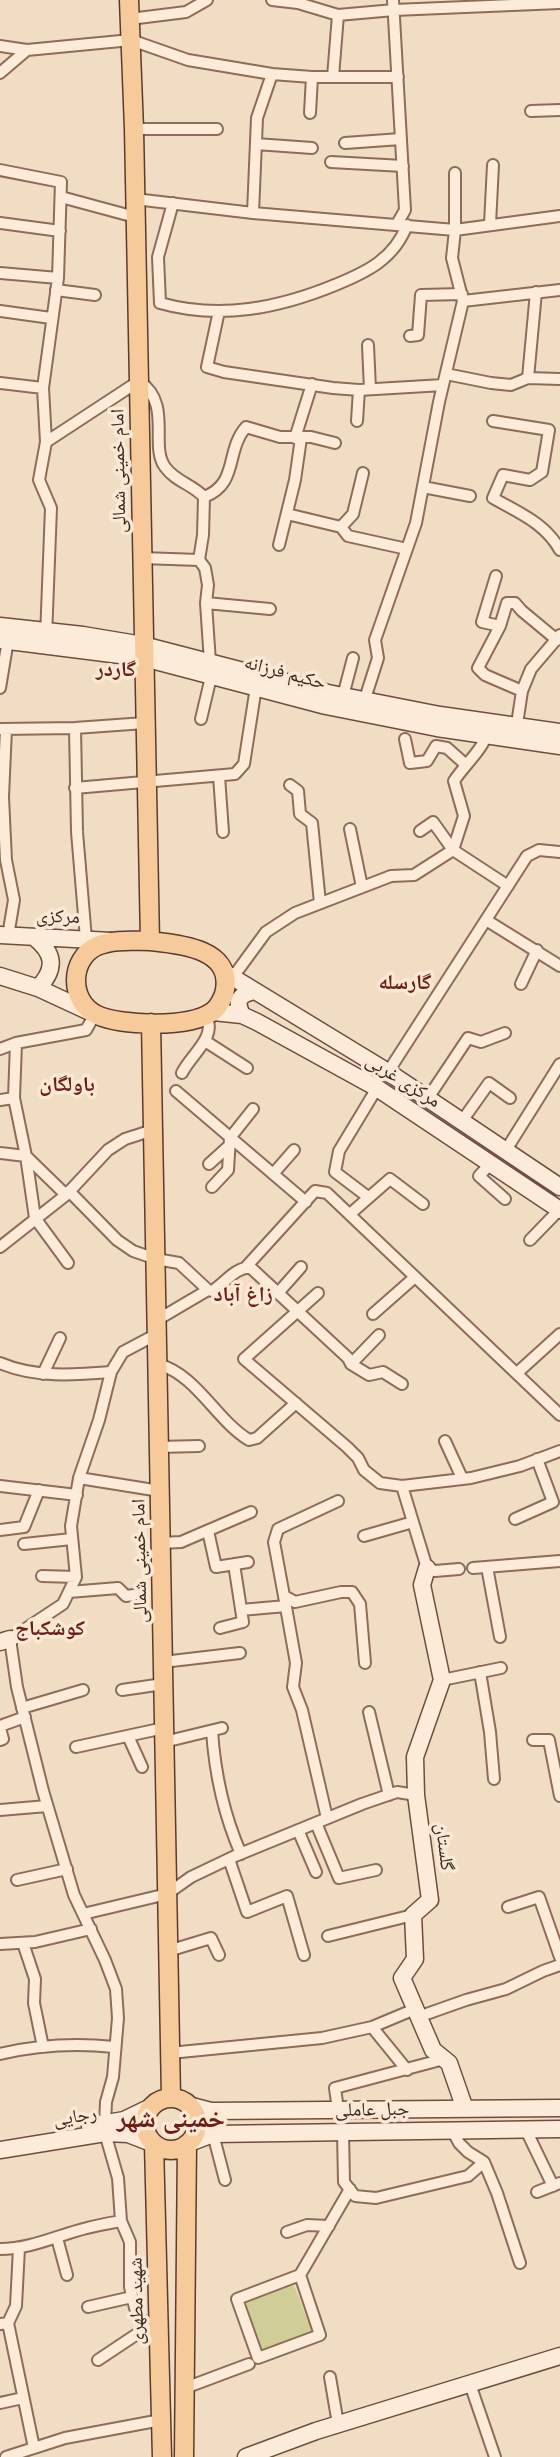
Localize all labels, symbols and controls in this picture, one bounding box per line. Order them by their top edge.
street label: امام خمینی شمالی [107,409,131,533]
street label: حکیم فرزانه [242,651,328,695]
district label: گاردر [96,657,136,683]
street label: مرکزی [36,905,80,929]
district label: گارسله [379,970,431,996]
street label: مرکزی غربی [361,1049,445,1113]
district label: باولگان [39,1072,95,1098]
district label: زاغ آباد [213,1282,273,1308]
street label: امام خمینی شمالی [128,1499,152,1623]
district label: کوشکباج [15,1616,85,1642]
street label: گلستان [430,1822,458,1872]
street label: جبل عاملی [335,2098,409,2122]
street label: رجایی [52,2102,98,2132]
district label: خمینی شهر [117,2104,225,2136]
street label: شهید مطهری [125,2257,149,2345]

